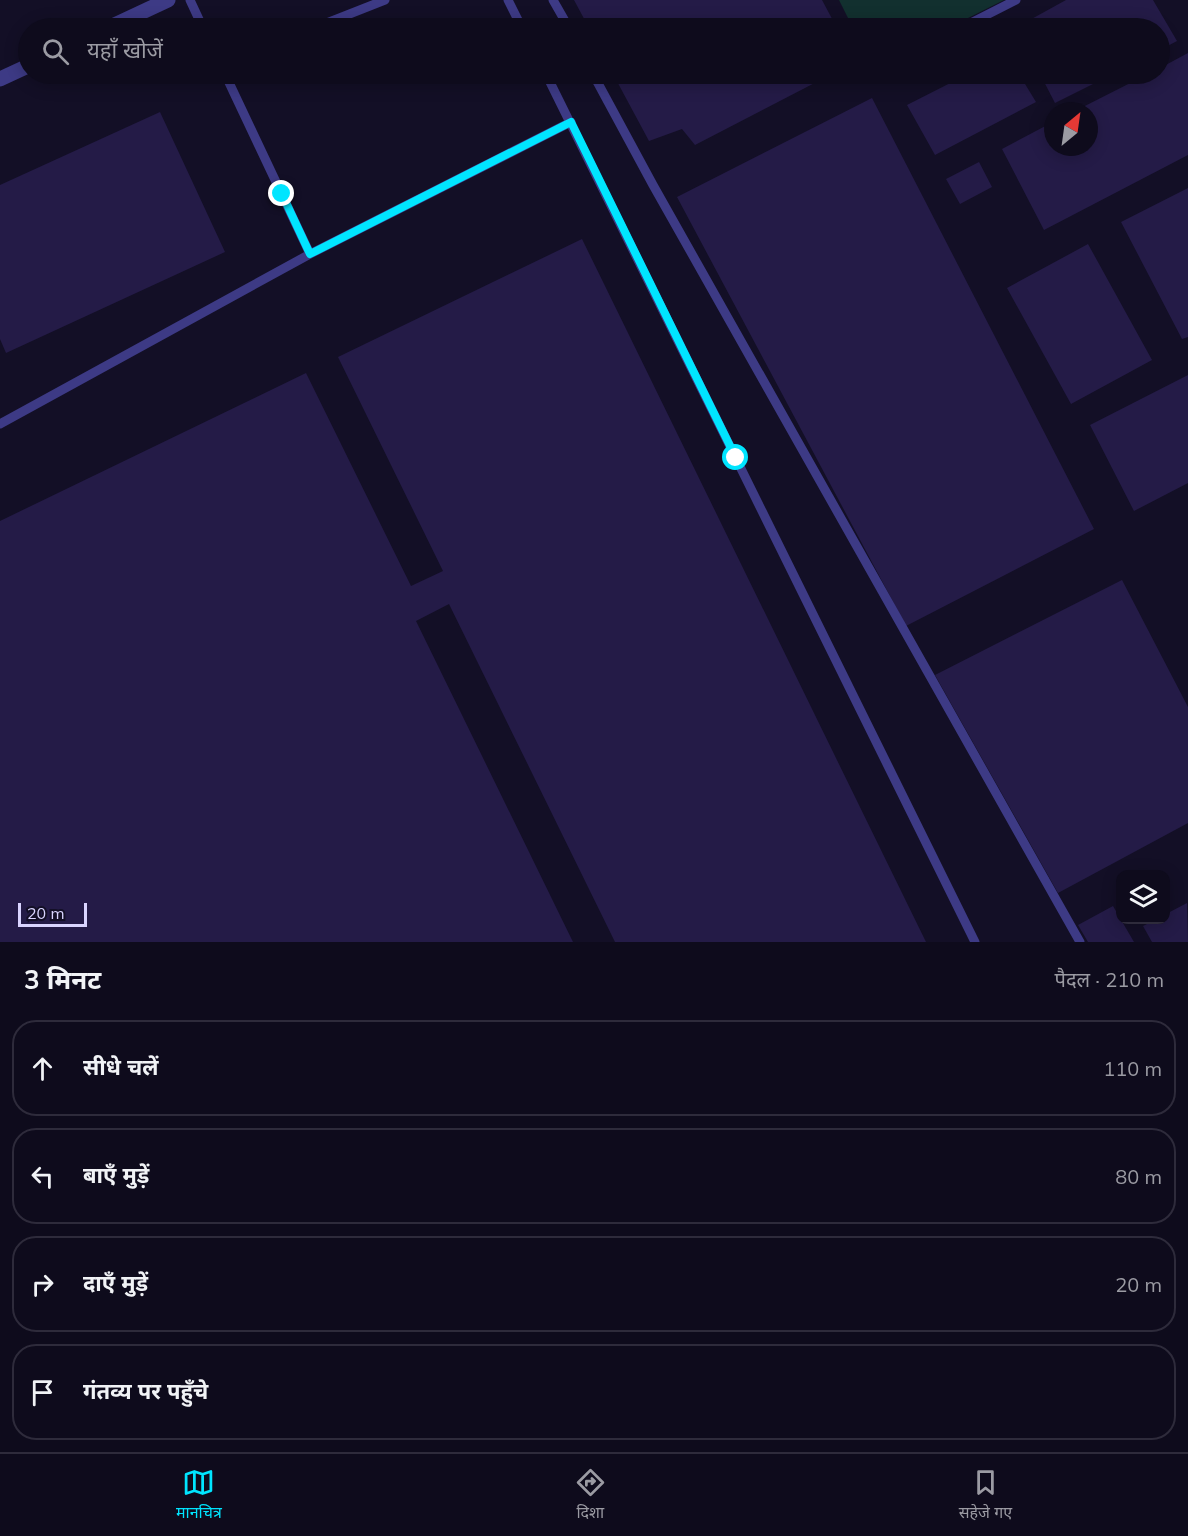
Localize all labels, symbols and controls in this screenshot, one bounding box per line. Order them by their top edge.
search box [18,18,1170,84]
icon: search [39,35,72,68]
text: यहाँ खोजें [87,36,163,64]
north arrow [1044,102,1098,156]
route end [268,180,294,206]
route start [722,444,748,470]
map controls [1116,870,1170,924]
button: layers [1116,870,1170,924]
scale bar [18,900,87,928]
text: 20 m [27,903,64,923]
text: 3 मिनट [24,963,101,996]
text: पैदल · 210 m [1055,967,1164,992]
icon: ahead [26,1052,59,1085]
text: सीधे चलें [83,1053,158,1081]
text: 110 m [1103,1056,1162,1081]
icon: left [26,1160,59,1193]
text: बाएँ मुड़ें [83,1161,149,1189]
text: 80 m [1115,1164,1162,1189]
icon: right [26,1268,59,1301]
text: दाएँ मुड़ें [83,1269,148,1297]
text: 20 m [1115,1272,1162,1297]
icon: arrive [26,1376,59,1409]
text: गंतव्य पर पहुँचे [83,1377,208,1405]
tab: मानचित्र [176,1466,222,1525]
tab: दिशा [574,1466,607,1525]
tab: सहेजे गए [959,1466,1012,1525]

